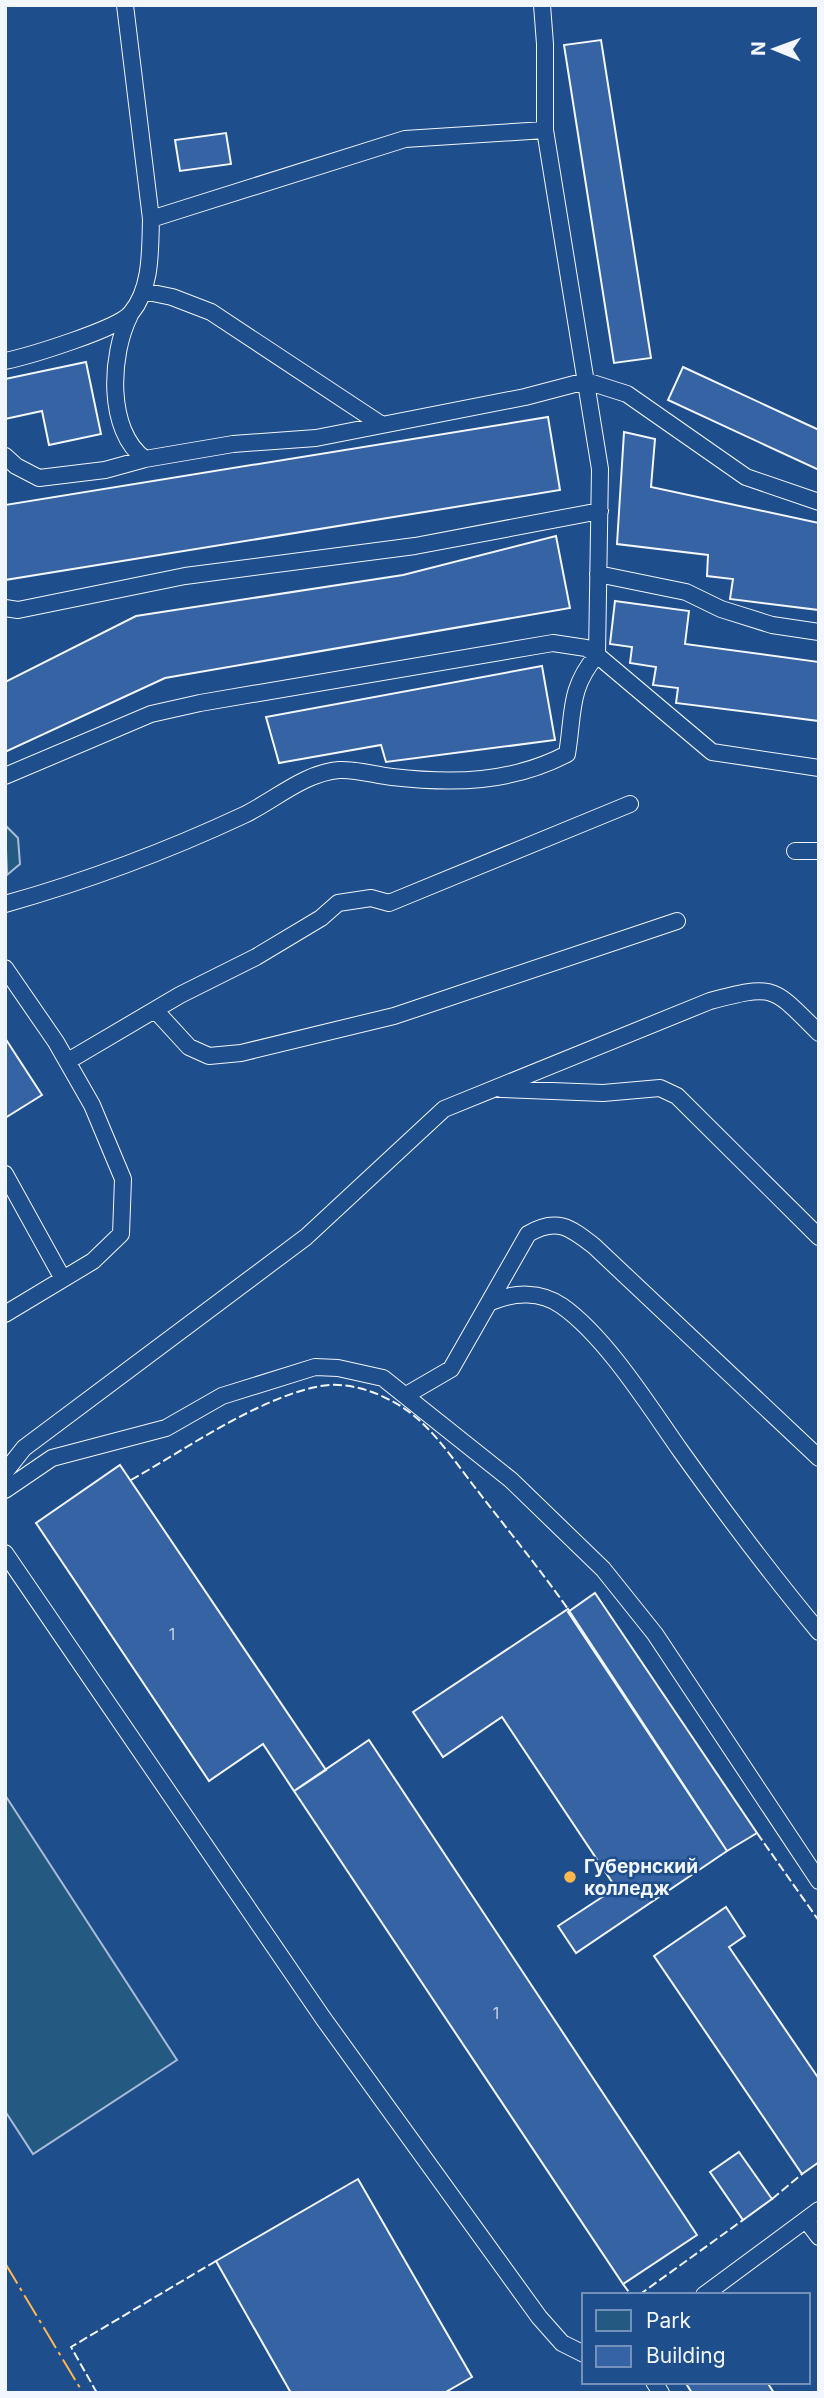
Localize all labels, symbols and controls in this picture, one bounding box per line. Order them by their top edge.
north arrow [740,14,810,84]
text: N [747,41,770,56]
house number: 1 [169,1624,175,1644]
place label: Губернский колледж [584,1855,698,1900]
marker: Губернский колледж [562,1869,578,1885]
house number: 1 [493,2003,499,2023]
legend [582,2293,810,2384]
text: Park [646,2308,691,2333]
text: Building [646,2343,726,2368]

